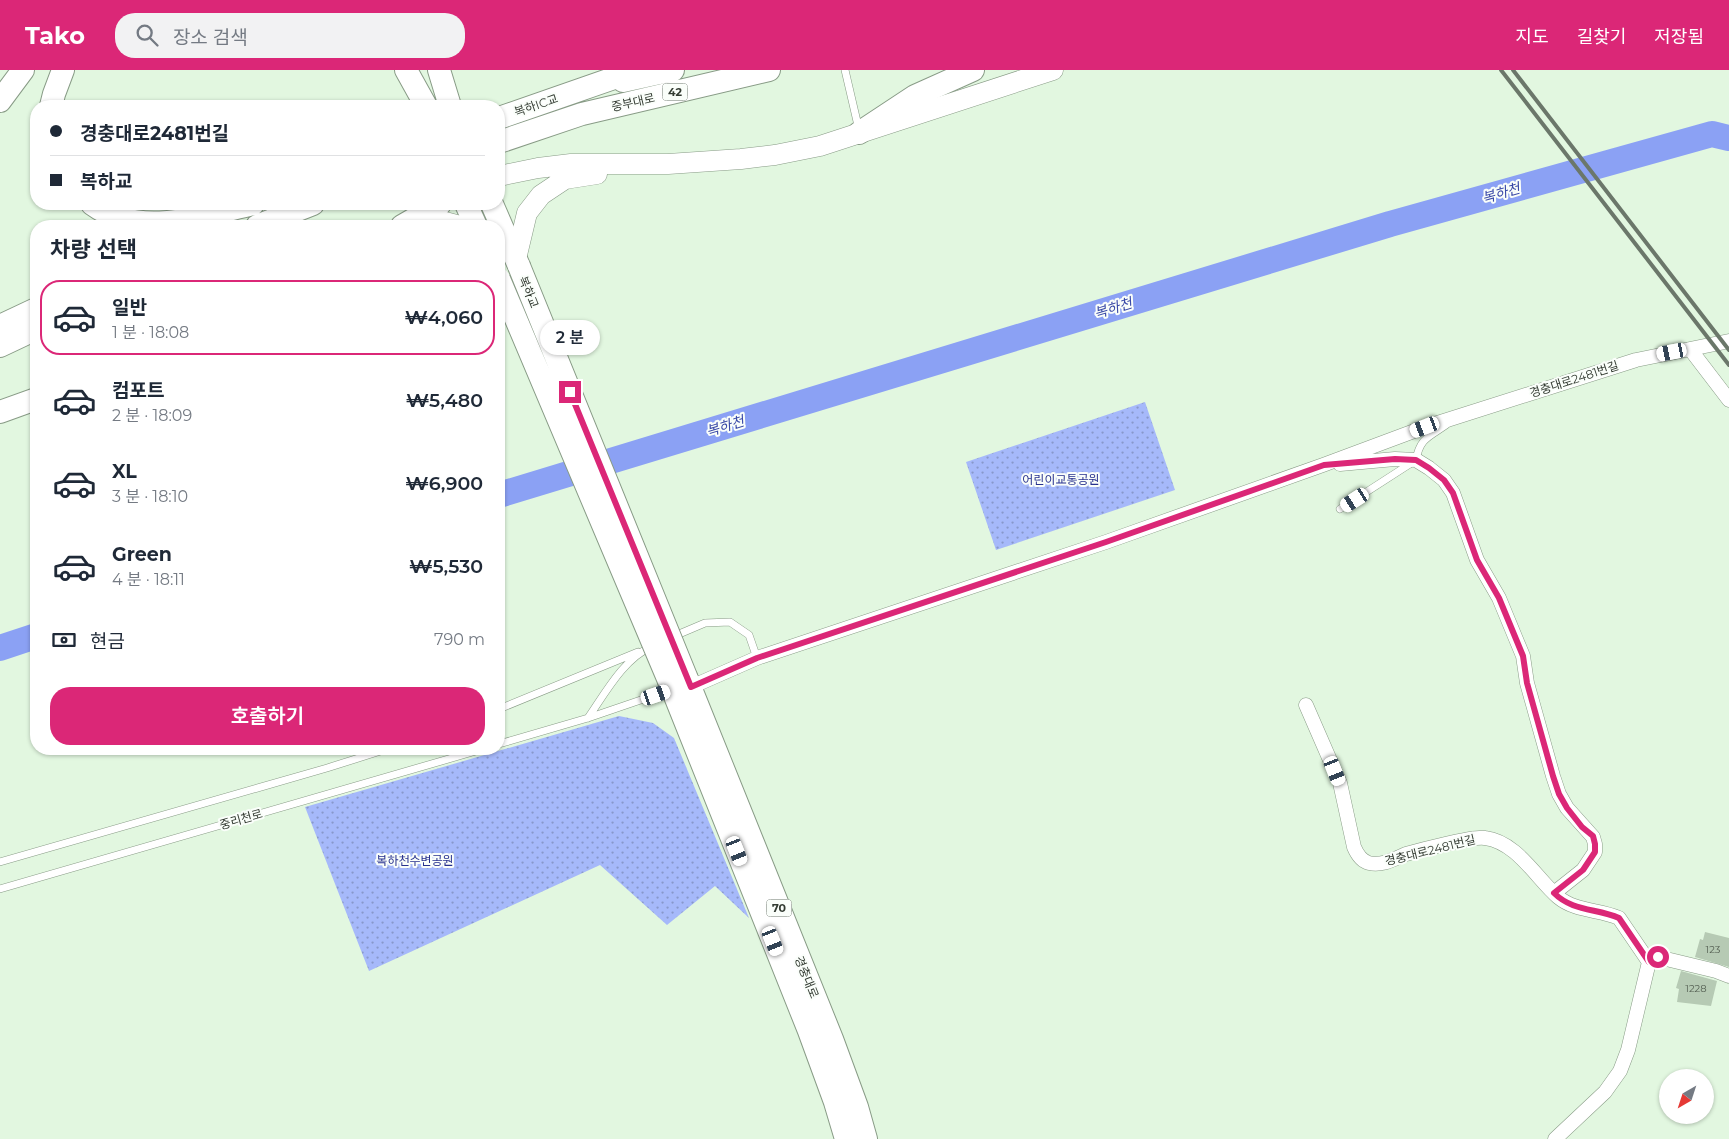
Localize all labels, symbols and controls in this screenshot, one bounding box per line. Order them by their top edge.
search box [115,13,465,58]
text: Tako [25,21,85,50]
icon: search [133,21,161,49]
text: 장소 검색 [173,26,248,49]
text: 지도 [1516,26,1549,48]
text: 길찾기 [1577,26,1626,48]
text: 저장됨 [1654,26,1704,48]
road number: 42 [662,84,688,101]
street label: 중부대로 [610,90,656,114]
street label: 복하IC교 [512,91,560,119]
text: 경충대로2481번길 [80,122,229,145]
text: 복하교 [80,170,132,193]
water label: 복하천 [1480,179,1523,207]
text: 차량 선택 [50,236,137,263]
street label: 복하교 [516,274,542,310]
water label: 복하천 [1092,293,1135,322]
icon: car [52,295,97,340]
text: 일반 [112,296,147,319]
text: ₩4,060 [405,306,483,329]
callout: 2 분 [540,320,600,354]
text: 1 분 · 18:08 [112,323,189,342]
text: 2 분 [556,328,584,347]
car [1655,342,1688,362]
street label: 경충대로2481번길 [1528,358,1620,400]
icon: car [52,378,97,423]
text: 컴포트 [112,379,164,402]
route end [559,381,581,403]
text: ₩5,480 [406,389,483,412]
text: 2 분 · 18:09 [112,406,192,425]
water label: 복하천 [704,411,747,440]
car [1408,415,1441,439]
text: XL [112,460,137,483]
icon: car [52,461,97,506]
text: ₩6,900 [406,472,483,495]
park label: 어린이교통공원 [1022,472,1100,487]
car [1338,486,1371,514]
text: 3 분 · 18:10 [112,487,188,506]
text: Green [112,543,172,566]
icon: car [52,544,97,589]
text: ₩5,530 [409,555,483,578]
text: 4 분 · 18:11 [112,570,185,589]
icon: cash [50,626,78,654]
text: 현금 [90,630,125,653]
text: 790 m [434,630,485,649]
car [639,683,672,707]
button: 호출하기 [50,687,485,745]
car [1322,754,1347,788]
street label: 중리천로 [218,806,264,832]
street label: 경충대로2481번길 [1383,831,1477,869]
car [724,834,749,868]
park label: 복하천수변공원 [376,853,454,868]
road number: 70 [766,900,792,916]
car [760,924,785,958]
house number: 123 [1706,943,1721,956]
route start [1647,946,1669,968]
street label: 경충대로 [792,954,822,1000]
house number: 1228 [1685,982,1707,995]
north arrow [1659,1069,1714,1124]
map controls [1659,1069,1714,1124]

